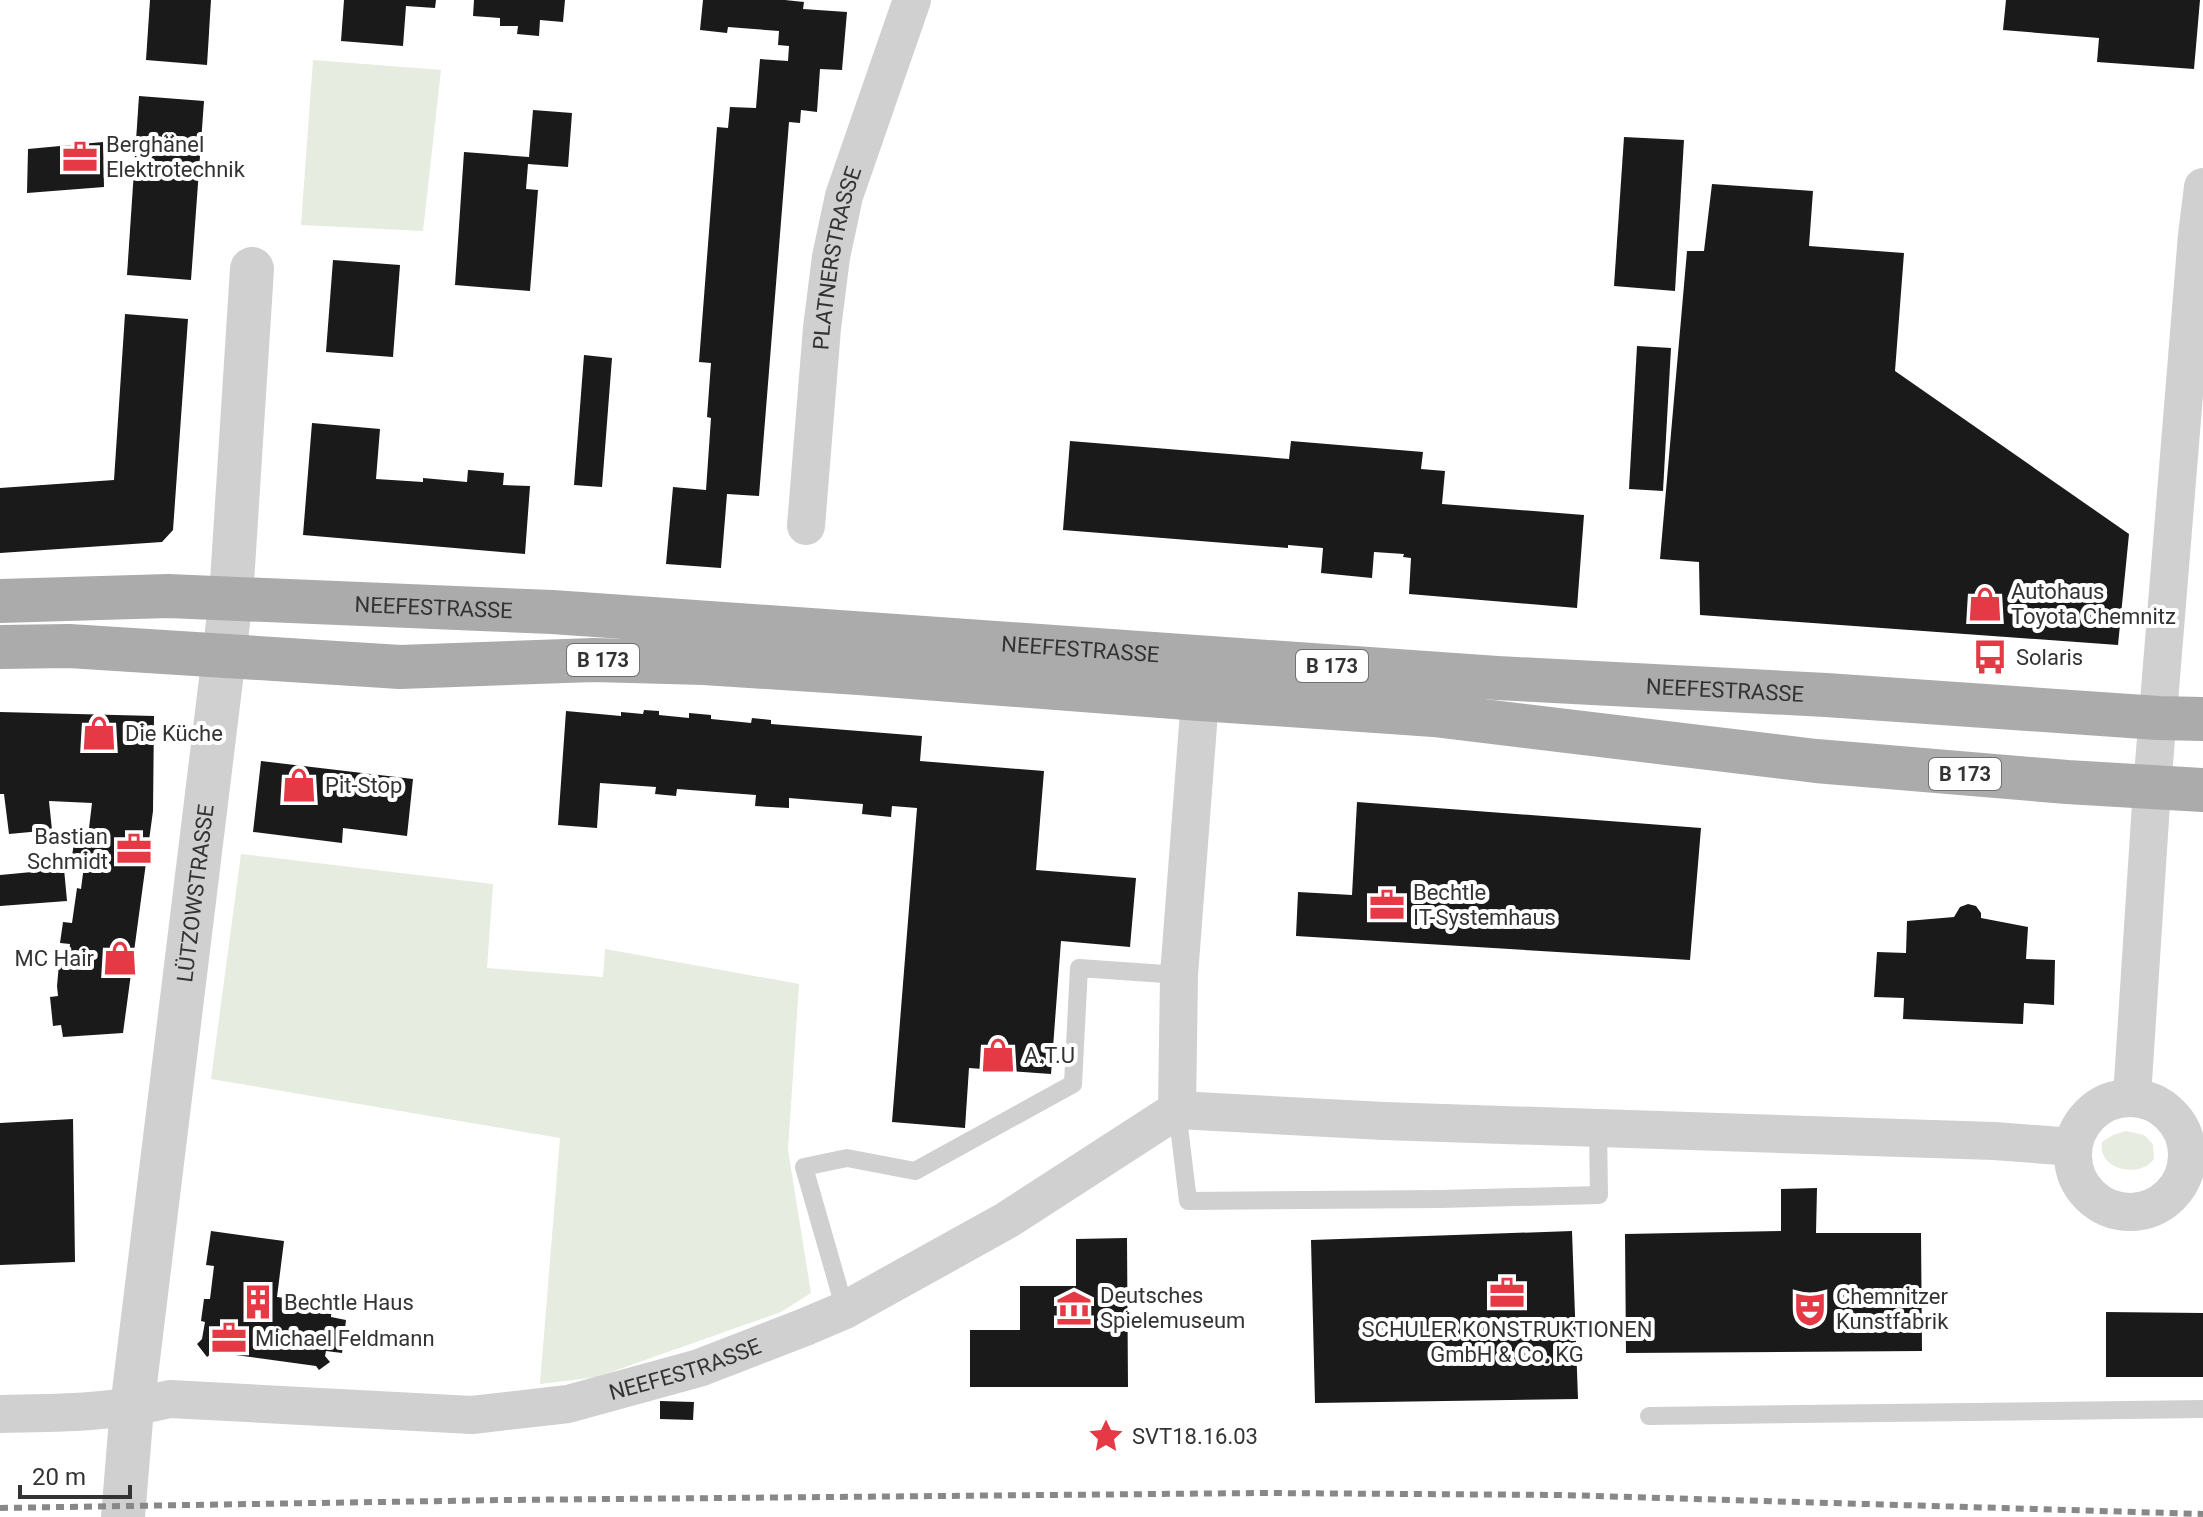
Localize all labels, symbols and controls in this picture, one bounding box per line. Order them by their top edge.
place label: Berghänel Elektrotechnik [106,132,246,182]
office icon: Berghänel Elektrotechnik [61,138,99,176]
street label: PLATNERSTRASSE [808,163,866,351]
place label: Autohaus Toyota Chemnitz [2011,579,2176,629]
shop icon: Autohaus Toyota Chemnitz [1966,585,2004,623]
street label: NEEFESTRASSE [354,591,513,623]
street label: NEEFESTRASSE [1001,631,1160,667]
bus stop icon: Solaris [1971,638,2009,676]
road number: B 173 [567,644,639,676]
place label: Solaris [2016,645,2083,670]
road number: B 173 [1296,650,1368,682]
street label: NEEFESTRASSE [1645,673,1805,706]
shop icon: Die Küche [80,714,118,752]
place label: Die Küche [125,721,223,746]
road number: B 173 [1929,758,2001,790]
shop icon: Pit-Stop [280,766,318,804]
place label: Pit-Stop [325,773,402,798]
street label: LÜTZOWSTRASSE [172,803,218,984]
place label: Bastian Schmidt [27,824,108,874]
office icon: Bastian Schmidt [115,830,153,868]
place label: Bechtle IT-Systemhaus [1413,880,1556,930]
office icon: Bechtle IT-Systemhaus [1368,886,1406,924]
shop icon: MC Hair [101,939,139,977]
place label: MC Hair [15,946,95,971]
shop icon: A.T.U [979,1036,1017,1074]
place label: A.T.U [1024,1043,1075,1068]
office icon: SCHULER KONSTRUKTIONEN GmbH & Co. KG [1488,1274,1526,1312]
building icon: Bechtle Haus [239,1283,277,1321]
place label: Deutsches Spielemuseum [1100,1283,1245,1333]
place label: Chemnitzer Kunstfabrik [1836,1284,1949,1334]
museum icon: Deutsches Spielemuseum [1055,1289,1093,1327]
place label: Bechtle Haus [284,1290,414,1315]
theatre icon: Chemnitzer Kunstfabrik [1791,1290,1829,1328]
place label: SCHULER KONSTRUKTIONEN GmbH & Co. KG [1362,1317,1652,1367]
office icon: Michael Feldmann [210,1319,248,1357]
place label: Michael Feldmann [255,1326,435,1351]
street label: NEEFESTRASSE [606,1333,764,1405]
place icon: SVT18.16.03 [1087,1417,1125,1455]
place label: SVT18.16.03 [1132,1424,1258,1449]
scale bar [20,1449,130,1499]
text: 20 m [32,1463,86,1491]

